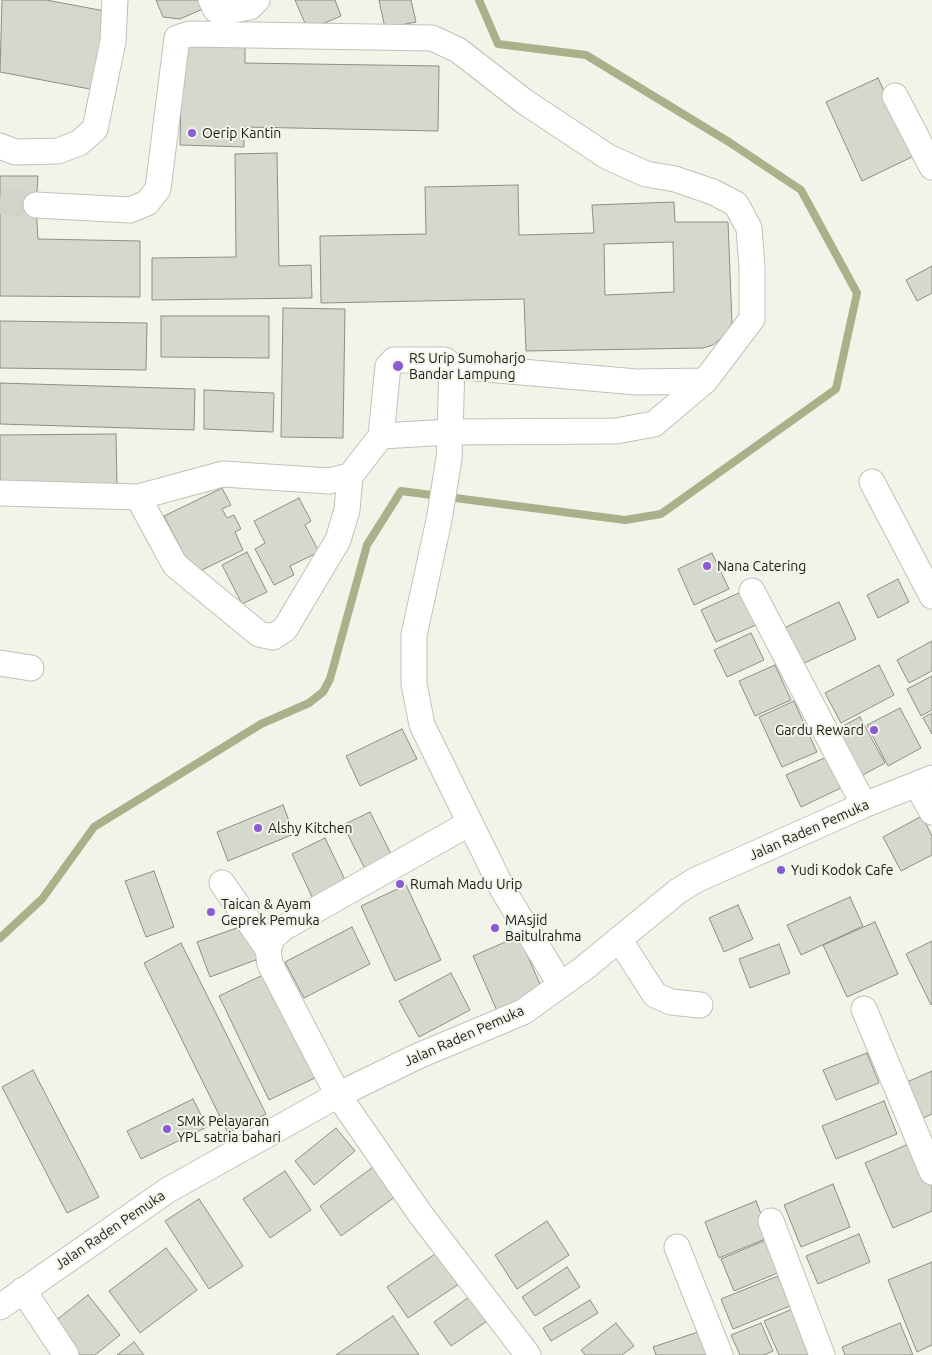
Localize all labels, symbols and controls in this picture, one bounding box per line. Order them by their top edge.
place label: Oerip Kantin [202,125,281,141]
marker: Oerip Kantin [186,127,198,139]
place label: RS Urip Sumoharjo Bandar Lampung [409,350,526,382]
marker: RS Urip Sumoharjo Bandar Lampung [391,359,405,373]
place label: Nana Catering [717,558,806,574]
marker: Nana Catering [701,560,713,572]
place label: Gardu Reward [775,722,864,738]
marker: Gardu Reward [868,724,880,736]
street label: Jalan Raden Pemuka [747,796,871,864]
place label: Alshy Kitchen [268,820,353,836]
marker: Alshy Kitchen [252,822,264,834]
place label: Yudi Kodok Cafe [791,862,894,878]
marker: Yudi Kodok Cafe [775,864,787,876]
place label: Rumah Madu Urip [410,876,522,892]
marker: Rumah Madu Urip [394,878,406,890]
place label: Taican & Ayam Geprek Pemuka [221,896,320,929]
marker: Taican & Ayam Geprek Pemuka [205,906,217,918]
place label: MAsjid Baitulrahma [505,912,581,944]
marker: MAsjid Baitulrahma [489,922,501,934]
street label: Jalan Raden Pemuka [402,1002,526,1070]
place label: SMK Pelayaran YPL satria bahari [177,1113,281,1146]
marker: SMK Pelayaran YPL satria bahari [161,1123,173,1135]
street label: Jalan Raden Pemuka [52,1187,168,1273]

